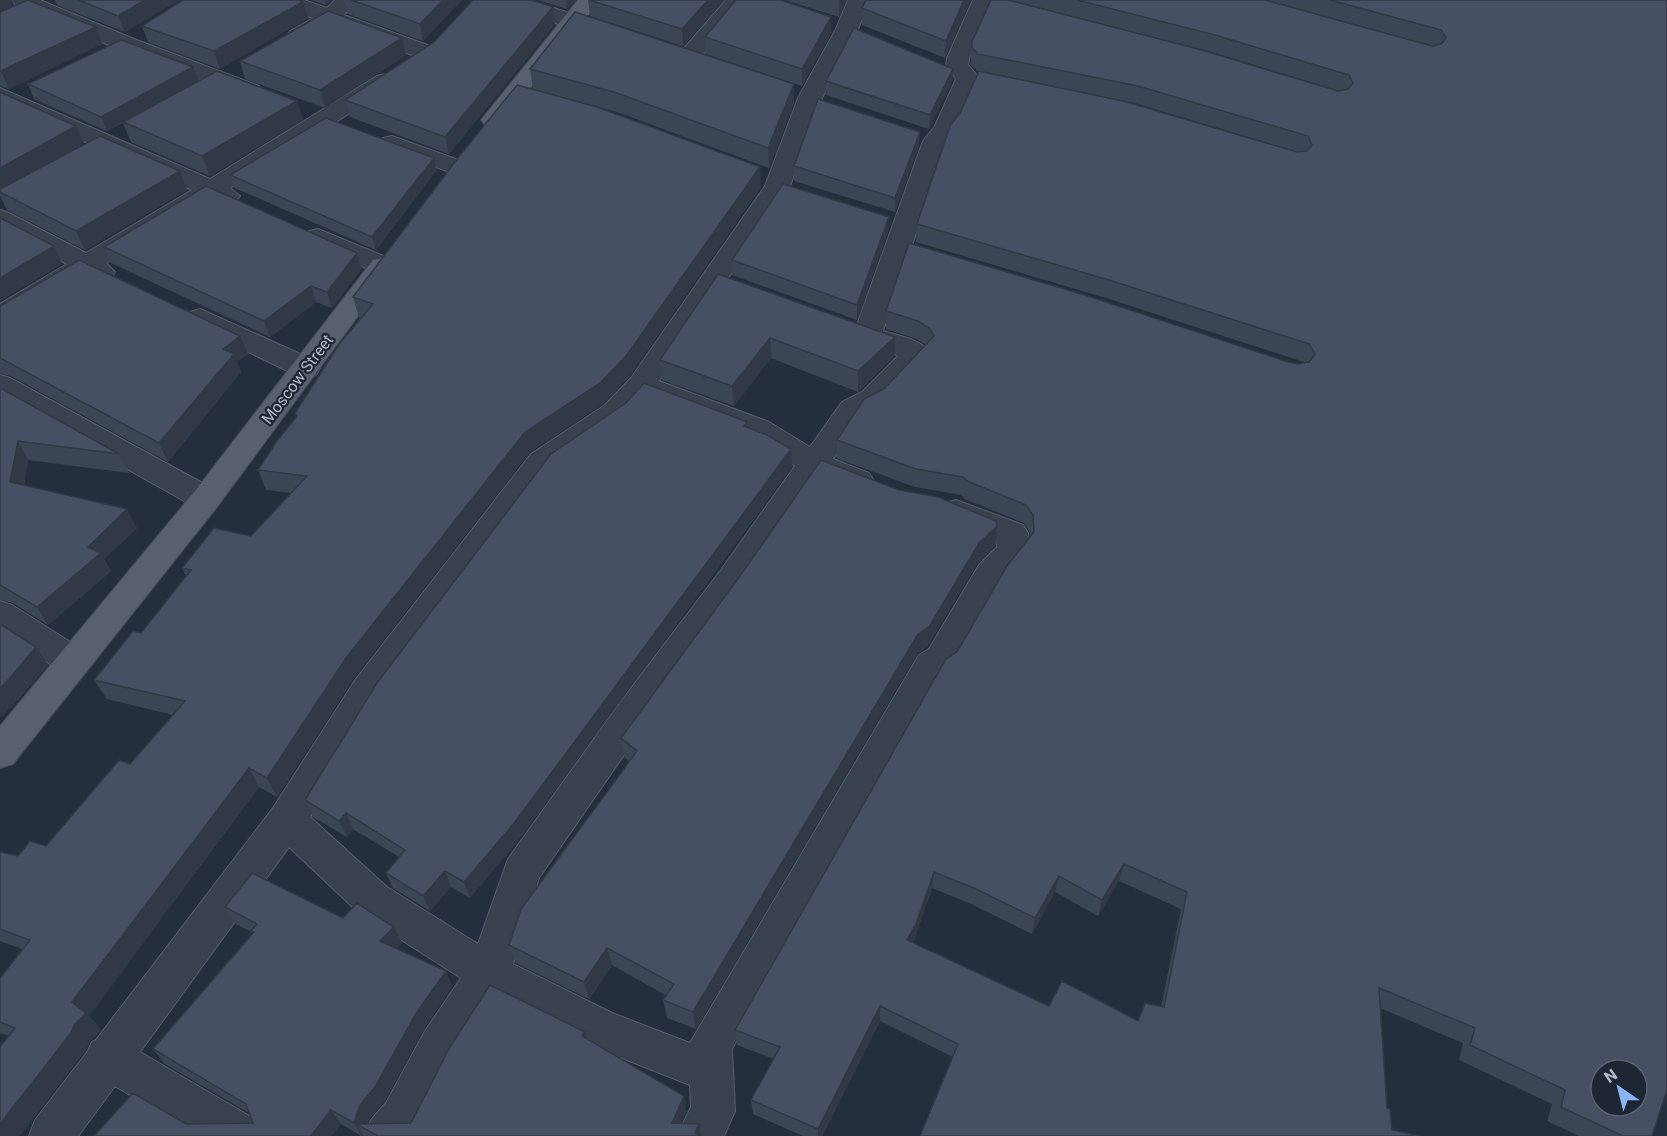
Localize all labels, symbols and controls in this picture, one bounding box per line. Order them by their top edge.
street label: Moscow Street [258,331,337,428]
north arrow [1589,1058,1649,1118]
text: N [1601,1065,1621,1087]

